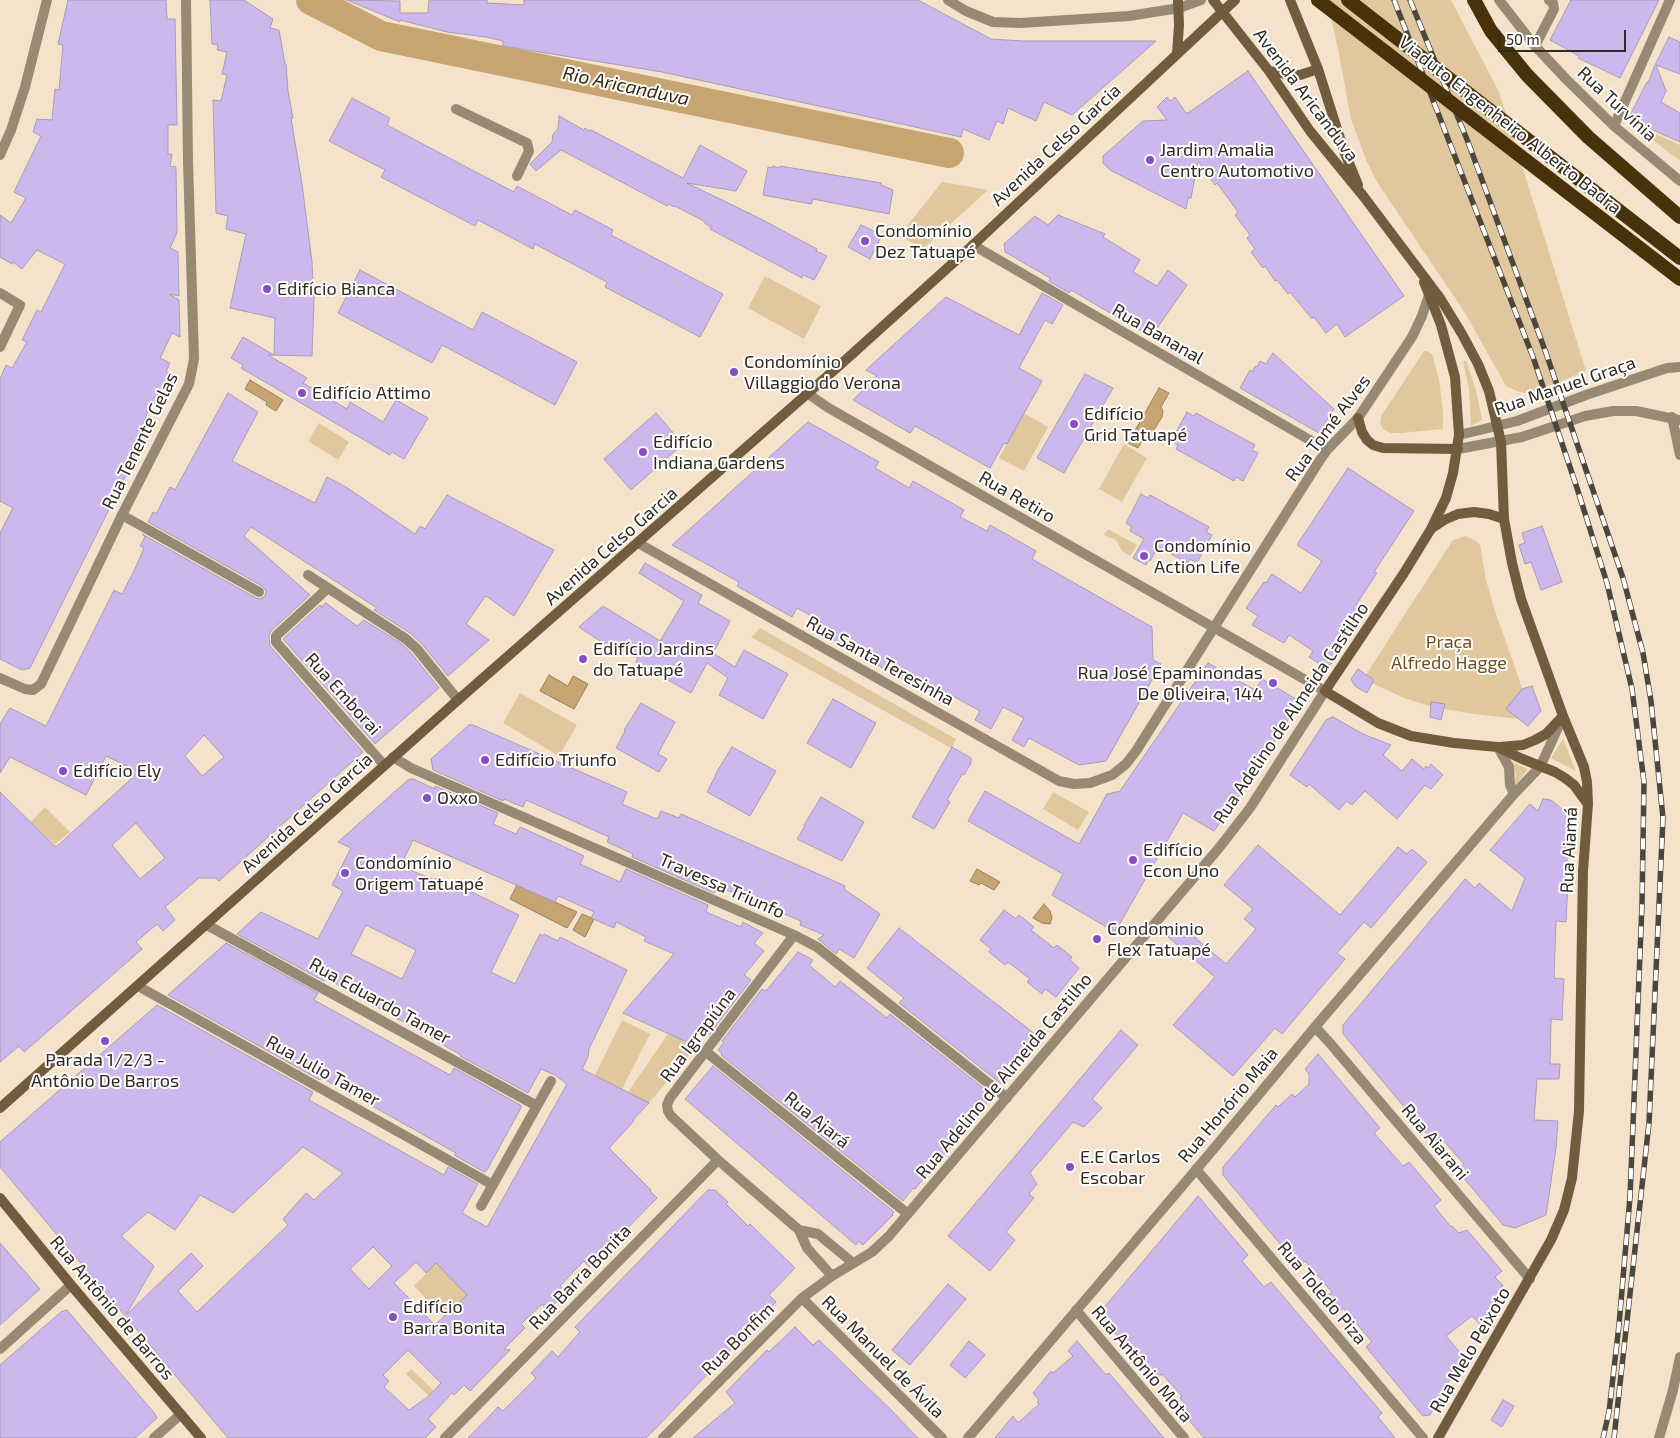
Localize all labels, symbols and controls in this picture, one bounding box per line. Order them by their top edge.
scale bar [1500,20,1628,52]
street label: Avenida Aricanduva [1249,24,1363,166]
text: 50 m [1506,30,1540,48]
street label: Viaduto Engenheiro Alberto Badra [1394,31,1626,219]
water label: Rio Aricanduva [561,61,691,111]
street label: Rua Turvínia [1573,62,1661,146]
street label: Avenida Celso Garcia [987,79,1125,211]
place label: Jardim Amalia Centro Automotivo [1160,139,1314,182]
marker: Jardim Amalia Centro Automotivo [1144,154,1156,166]
place label: Condomínio Dez Tatuapé [875,220,976,262]
marker: Condomínio Dez Tatuapé [859,235,871,247]
place label: Edifício Bianca [277,278,395,300]
marker: Edifício Bianca [261,283,273,295]
street label: Rua Bananal [1108,299,1208,369]
place label: Condomínio Villaggio do Verona [744,351,901,394]
street label: Rua Manuel Graça [1492,352,1638,420]
marker: Condomínio Villaggio do Verona [728,366,740,378]
street label: Rua Tenente Gelas [97,369,183,513]
street label: Rua Tomé Alves [1281,370,1375,486]
place label: Edifício Attimo [312,382,431,404]
marker: Edifício Attimo [296,387,308,399]
place label: Edifício Grid Tatuapé [1084,403,1187,446]
marker: Edifício Grid Tatuapé [1068,418,1080,430]
place label: Edifício Indiana Gardens [653,431,785,474]
marker: Edifício Indiana Gardens [637,446,649,458]
street label: Rua Retiro [975,467,1059,527]
street label: Avenida Celso Garcia [540,482,682,610]
place label: Condomínio Action Life [1154,535,1251,578]
marker: Condomínio Action Life [1138,550,1150,562]
street label: Rua Adelino de Almeida Castilho [1209,598,1373,828]
street label: Rua Santa Teresinha [802,611,958,711]
park label: Praça Alfredo Hagge [1391,631,1507,674]
place label: Edifício Jardins do Tatuapé [593,638,714,681]
street label: Rua Emborai [300,648,386,740]
marker: Edifício Jardins do Tatuapé [577,653,589,665]
place label: Rua José Epaminondas De Oliveira, 144 [1077,662,1263,704]
marker: Rua José Epaminondas De Oliveira, 144 [1267,677,1279,689]
street label: Avenida Celso Garcia [237,748,377,878]
place label: Edifício Triunfo [495,749,617,771]
marker: Edifício Triunfo [479,754,491,766]
place label: Edifício Ely [73,760,161,782]
marker: Edifício Ely [57,765,69,777]
place label: Oxxo [437,787,478,809]
marker: Oxxo [421,792,433,804]
street label: Rua Aiamá [1556,806,1582,894]
place label: Edifício Econ Uno [1143,839,1219,882]
street label: Travessa Triunfo [656,849,788,923]
place label: Condomínio Origem Tatuapé [355,852,484,894]
marker: Edifício Econ Uno [1127,854,1139,866]
marker: Condomínio Origem Tatuapé [339,867,351,879]
place label: Condominio Flex Tatuapé [1107,918,1211,961]
marker: Condominio Flex Tatuapé [1091,933,1103,945]
street label: Rua Eduardo Tamer [305,953,455,1049]
street label: Rua Adelino de Almeida Castilho [911,969,1097,1183]
street label: Rua Igrapiúna [655,984,741,1086]
street label: Rua Julio Tamer [262,1031,384,1111]
marker: Parada 1/2/3 - Antônio De Barros [99,1035,111,1047]
street label: Rua Honório Maia [1173,1043,1283,1167]
place label: Parada 1/2/3 - Antônio De Barros [31,1049,179,1092]
street label: Rua Ajará [780,1087,854,1153]
street label: Rua Aiarani [1397,1099,1473,1185]
place label: E.E Carlos Escobar [1080,1146,1160,1188]
marker: E.E Carlos Escobar [1064,1161,1076,1173]
street label: Rua Barra Bonita [524,1220,636,1334]
street label: Rua Antônio de Barros [45,1231,179,1385]
street label: Rua Toledo Piza [1273,1237,1371,1349]
street label: Rua Melo Peixoto [1425,1283,1515,1417]
street label: Rua Manuel de Ávila [817,1291,949,1423]
place label: Edifício Barra Bonita [403,1296,505,1338]
street label: Rua Bonfim [697,1298,779,1380]
street label: Rua Antônio Mota [1087,1301,1197,1427]
marker: Edifício Barra Bonita [387,1311,399,1323]

